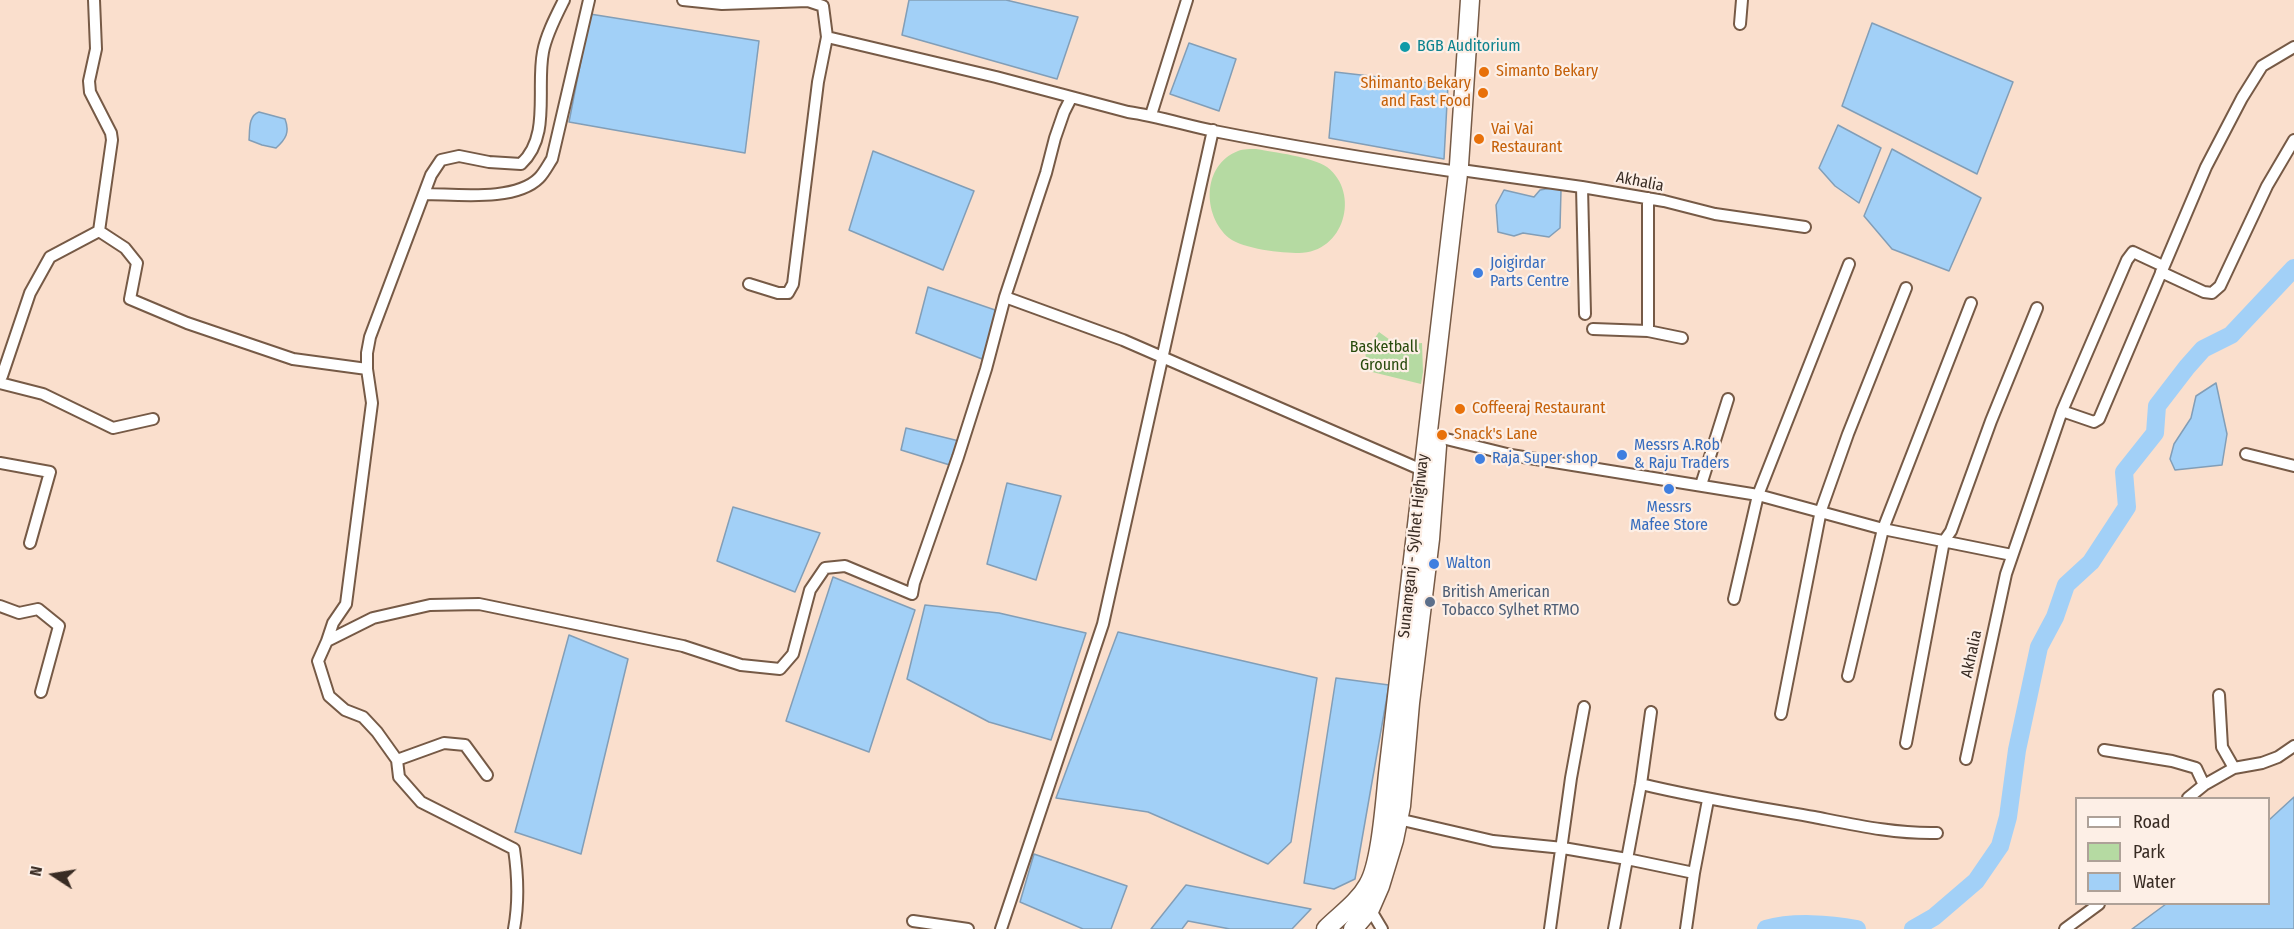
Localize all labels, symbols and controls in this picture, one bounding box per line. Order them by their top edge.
place label: BGB Auditorium [1417,37,1521,57]
marker: BGB Auditorium [1398,40,1412,54]
place label: Simanto Bekary [1496,62,1598,82]
marker: Simanto Bekary [1477,65,1491,79]
place label: Shimanto Bekary and Fast Food [1360,74,1471,112]
marker: Shimanto Bekary and Fast Food [1476,86,1490,100]
place label: Vai Vai Restaurant [1491,120,1562,158]
marker: Vai Vai Restaurant [1472,132,1486,146]
street label: Akhalia [1615,168,1665,196]
place label: Joigirdar Parts Centre [1490,254,1569,292]
marker: Joigirdar Parts Centre [1471,266,1485,280]
park label: Basketball Ground [1350,338,1418,376]
place label: Coffeeraj Restaurant [1472,399,1605,419]
marker: Coffeeraj Restaurant [1453,402,1467,416]
place label: Snack's Lane [1454,425,1537,445]
marker: Snack's Lane [1435,428,1449,442]
place label: Messrs A.Rob & Raju Traders [1634,436,1729,474]
marker: Messrs A.Rob & Raju Traders [1615,448,1629,462]
place label: Raja Super shop [1492,449,1598,469]
marker: Raja Super shop [1473,452,1487,466]
street label: Sunamganj - Sylhet Highway [1395,453,1433,639]
marker: Messrs Mafee Store [1662,482,1676,496]
place label: Messrs Mafee Store [1630,498,1708,536]
place label: Walton [1446,554,1491,574]
marker: Walton [1427,557,1441,571]
place label: British American Tobacco Sylhet RTMO [1442,583,1580,621]
marker: British American Tobacco Sylhet RTMO [1423,595,1437,609]
street label: Akhalia [1958,628,1986,680]
legend [2075,797,2270,905]
text: Road [2133,811,2170,833]
text: Park [2133,841,2165,863]
north arrow [24,845,84,905]
text: N [26,864,46,878]
text: Water [2133,871,2176,893]

